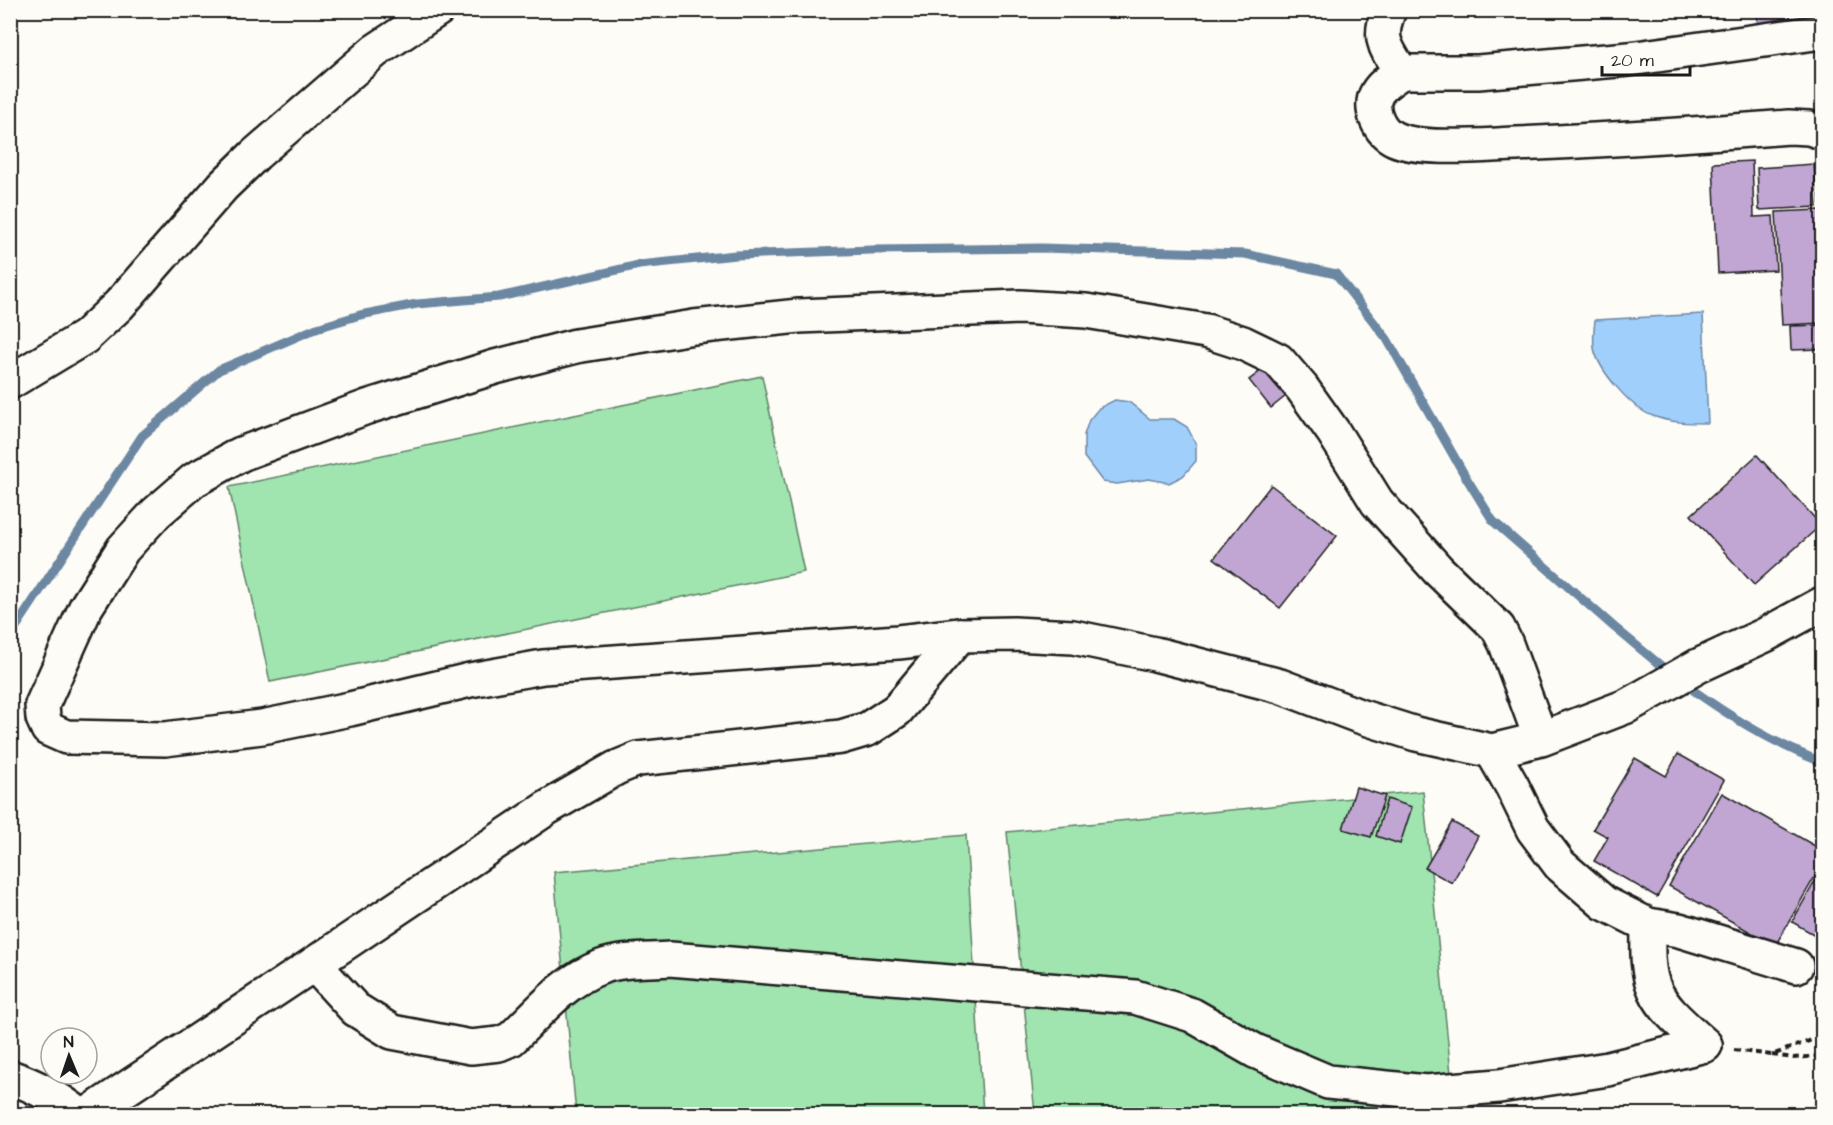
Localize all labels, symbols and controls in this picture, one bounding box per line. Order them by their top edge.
scale bar [1602,39,1690,77]
text: 20 m [1611,48,1654,73]
north arrow [39,1026,99,1086]
text: N [63,1031,74,1053]

